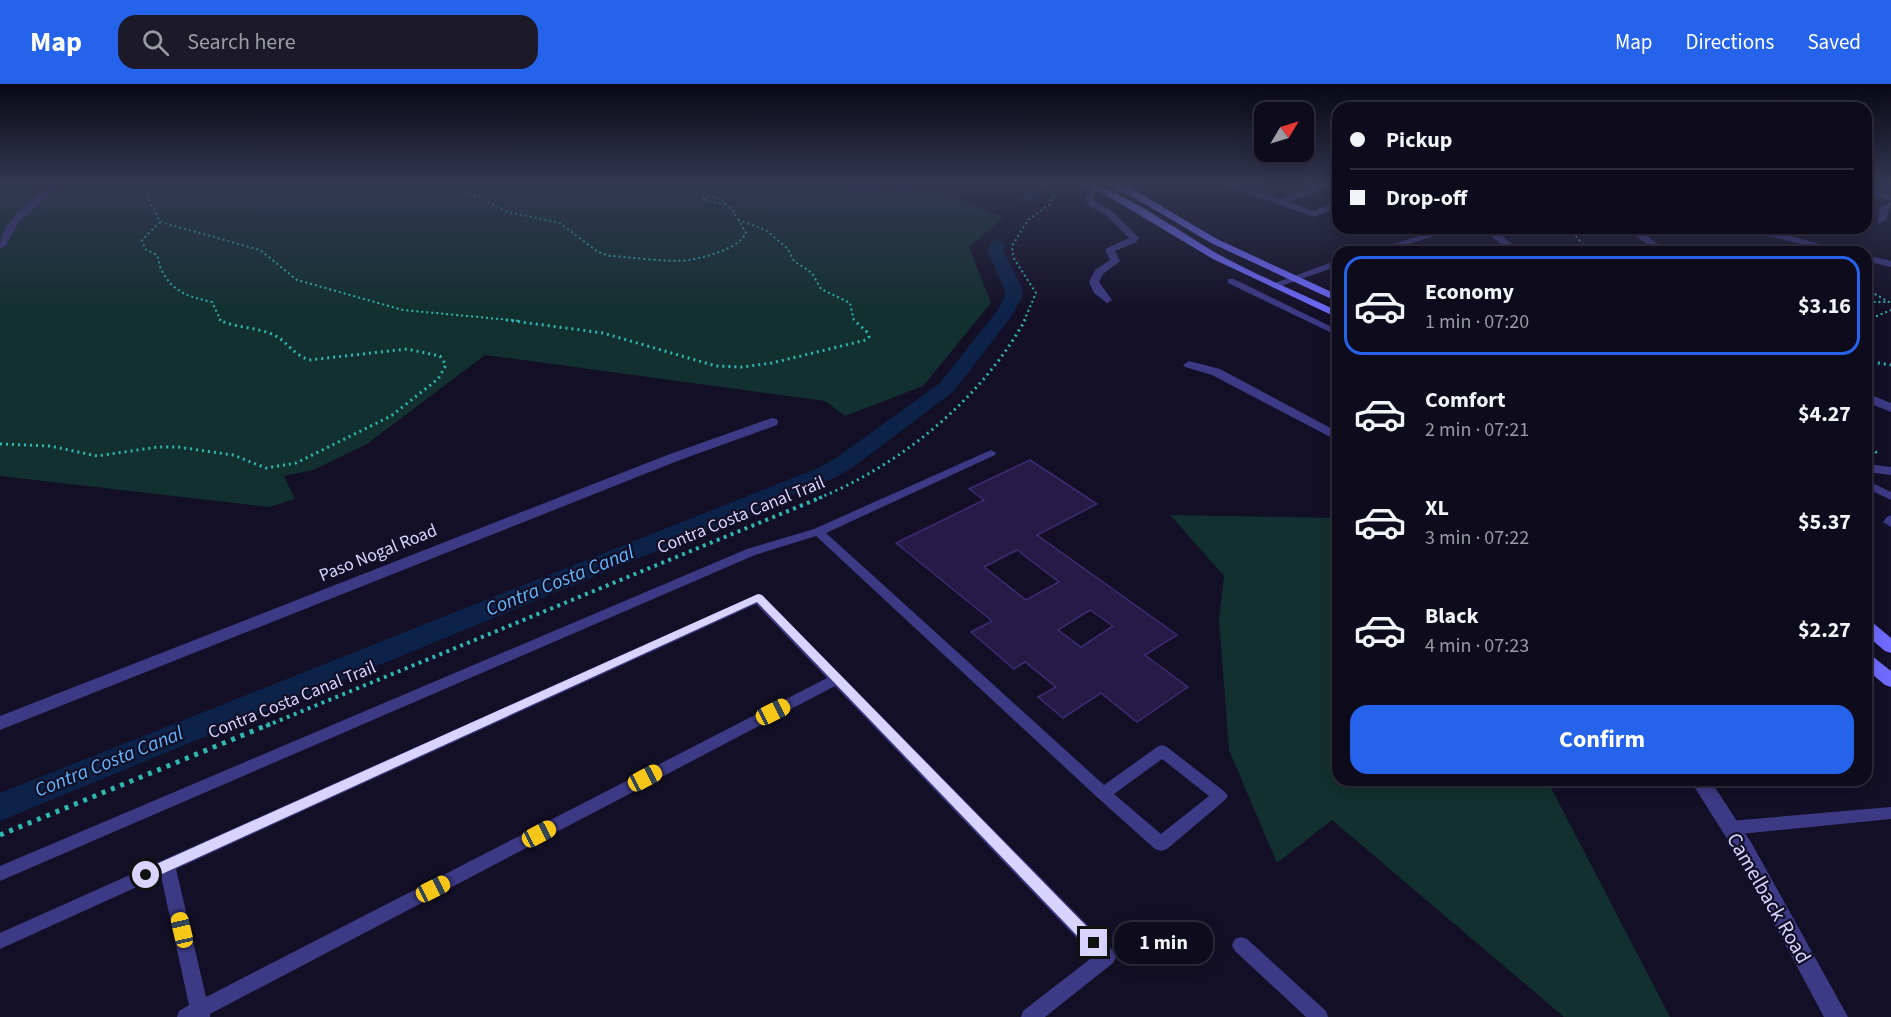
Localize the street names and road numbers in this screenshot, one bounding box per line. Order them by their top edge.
street label: Contra Costa Canal Trail [653,470,829,560]
street label: Paso Nogal Road [315,518,441,588]
street label: Contra Costa Canal Trail [204,655,380,745]
street label: Camelback Road [1719,827,1819,969]

